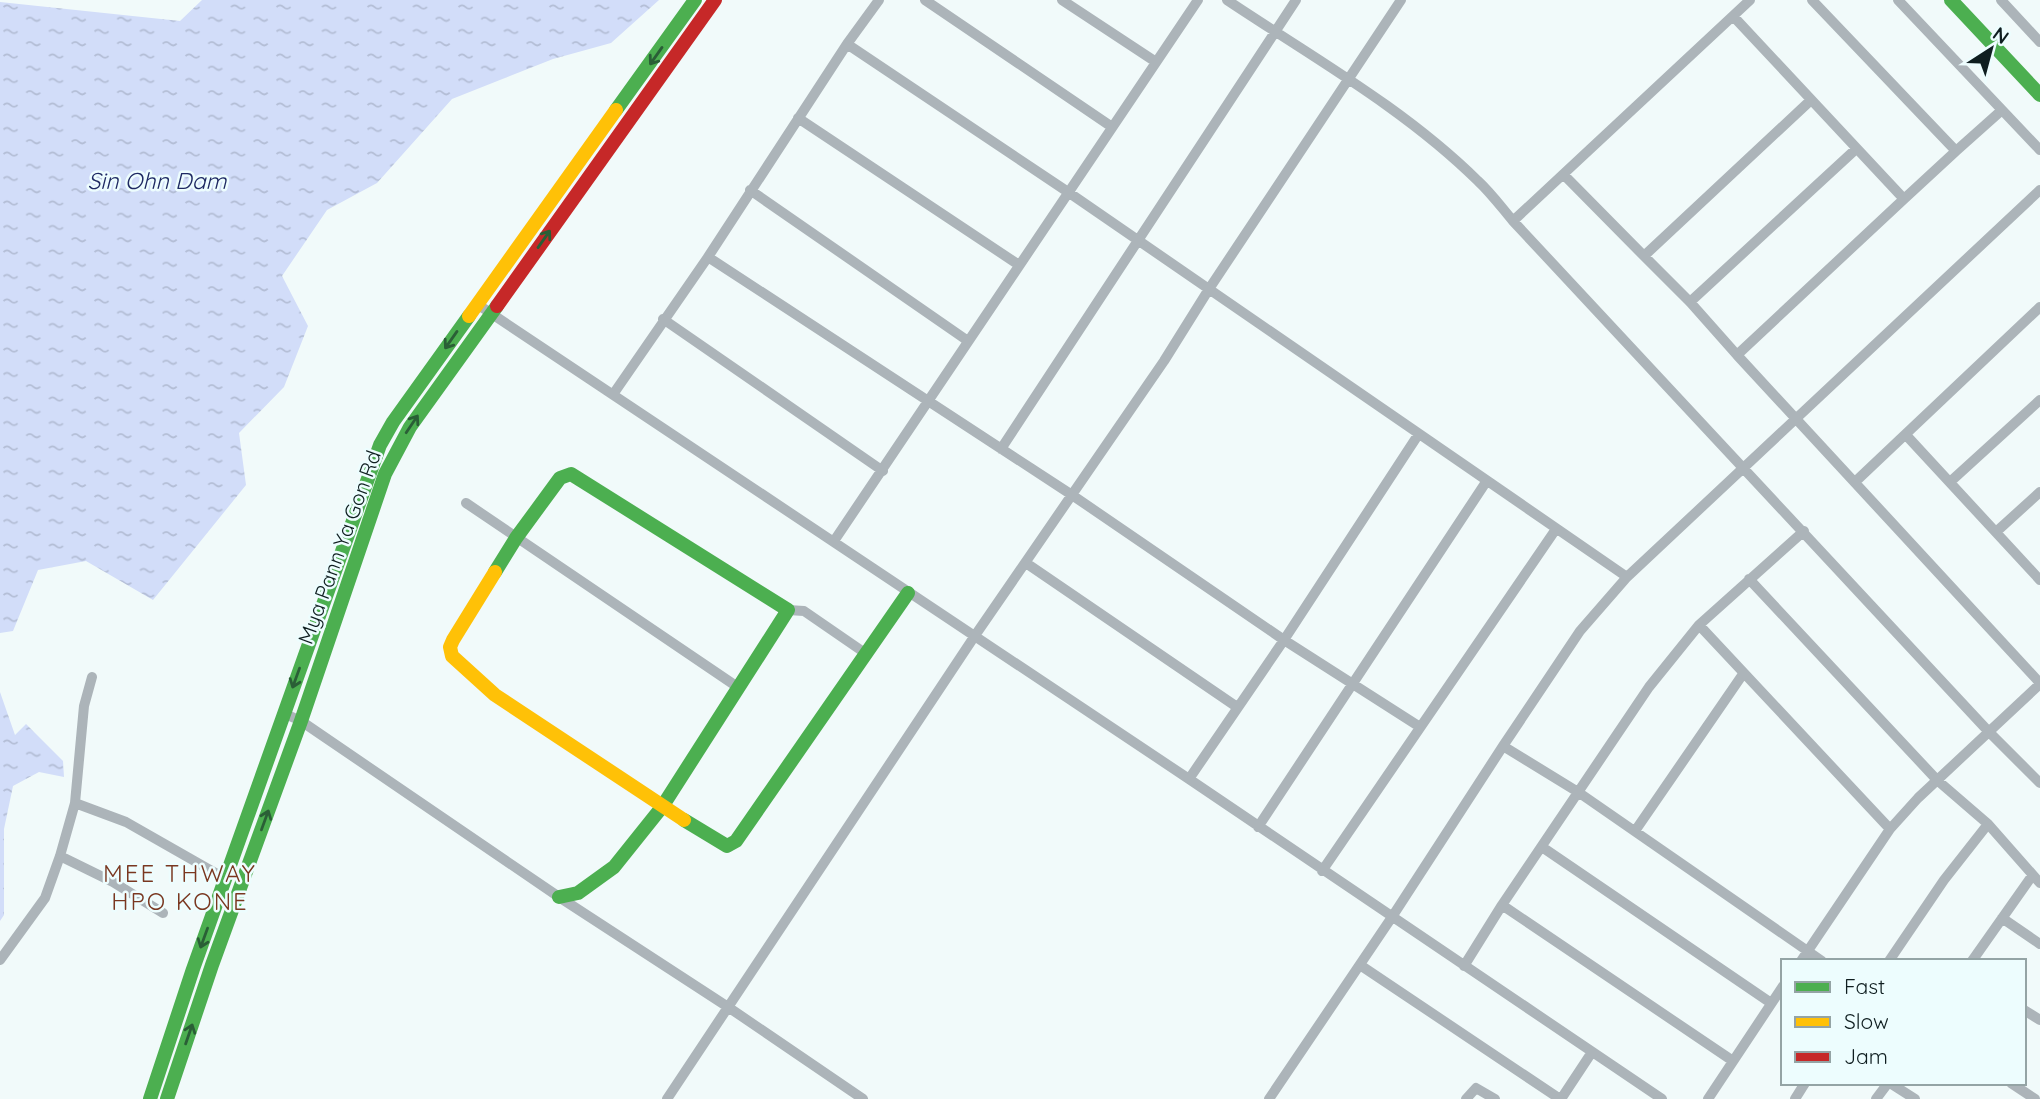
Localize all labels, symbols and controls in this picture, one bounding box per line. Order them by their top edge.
north arrow [1956,14,2026,84]
text: N [1988,21,2014,49]
one-way arrow [649,46,663,65]
water label: Sin Ohn Dam [87,166,228,195]
one-way arrow [537,230,551,249]
one-way arrow [444,330,458,349]
one-way arrow [405,415,419,434]
street label: Mya Pann Ya Gon Rd [292,447,386,647]
one-way arrow [289,666,301,688]
one-way arrow [260,810,272,832]
district label: MEE THWAY HPO KONE [103,858,257,916]
one-way arrow [197,927,209,949]
legend [1781,959,2026,1085]
text: Fast [1844,973,1885,999]
text: Slow [1844,1008,1889,1034]
one-way arrow [183,1024,196,1046]
text: Jam [1844,1043,1888,1069]

